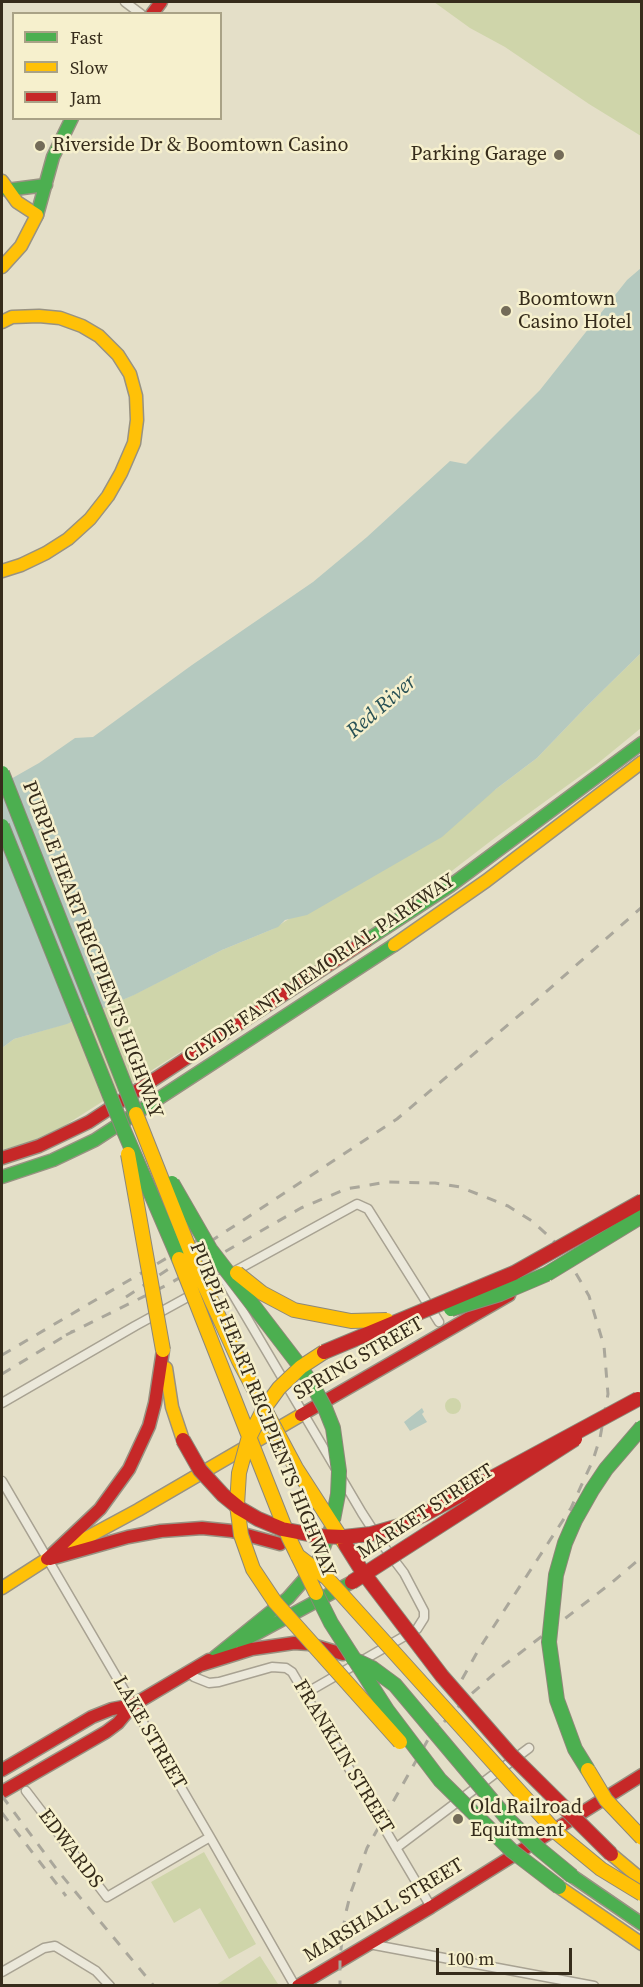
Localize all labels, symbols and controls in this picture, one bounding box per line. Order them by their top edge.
legend [12,12,222,120]
text: Fast [70,25,103,50]
text: Slow [70,55,108,80]
text: Jam [70,85,102,110]
place label: Riverside Dr & Boomtown Casino [52,134,349,158]
marker: Riverside Dr & Boomtown Casino [33,139,47,153]
place label: Parking Garage [411,143,547,167]
marker: Parking Garage [552,148,566,162]
place label: Boomtown Casino Hotel [518,288,632,335]
marker: Boomtown Casino Hotel [499,304,513,318]
water label: Red River [342,670,422,744]
street label: PURPLE HEART RECIPIENTS HIGHWAY [16,778,168,1122]
street label: CLYDE FANT MEMORIAL PARKWAY [180,869,460,1069]
street label: PURPLE HEART RECIPIENTS HIGHWAY [184,1239,340,1581]
street label: SPRING STREET [290,1312,428,1406]
street label: MARKET STREET [353,1459,499,1565]
street label: LAKE STREET [107,1672,191,1794]
street label: FRANKLIN STREET [288,1676,398,1838]
place label: Old Railroad Equitment [470,1796,582,1843]
street label: EDWARDS [32,1805,108,1893]
marker: Old Railroad Equitment [451,1812,465,1826]
street label: MARSHALL STREET [300,1854,468,1968]
scale bar [439,1936,576,1974]
text: 100 m [447,1946,494,1971]

